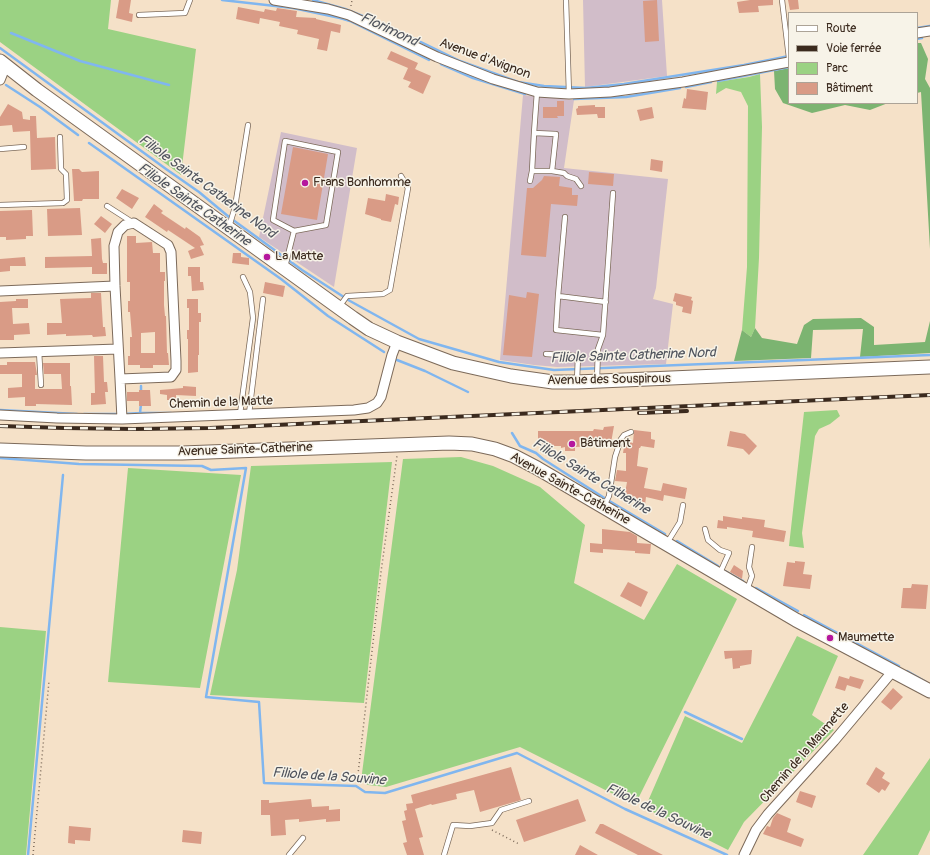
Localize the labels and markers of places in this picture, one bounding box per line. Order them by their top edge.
place label: Frans Bonhomme [313,175,411,191]
marker: Frans Bonhomme [300,178,310,188]
place label: La Matte [275,249,323,265]
marker: La Matte [262,252,272,262]
place label: Bâtiment [580,436,631,452]
marker: Bâtiment [567,439,577,449]
place label: Maumette [838,630,894,646]
marker: Maumette [825,633,835,643]

